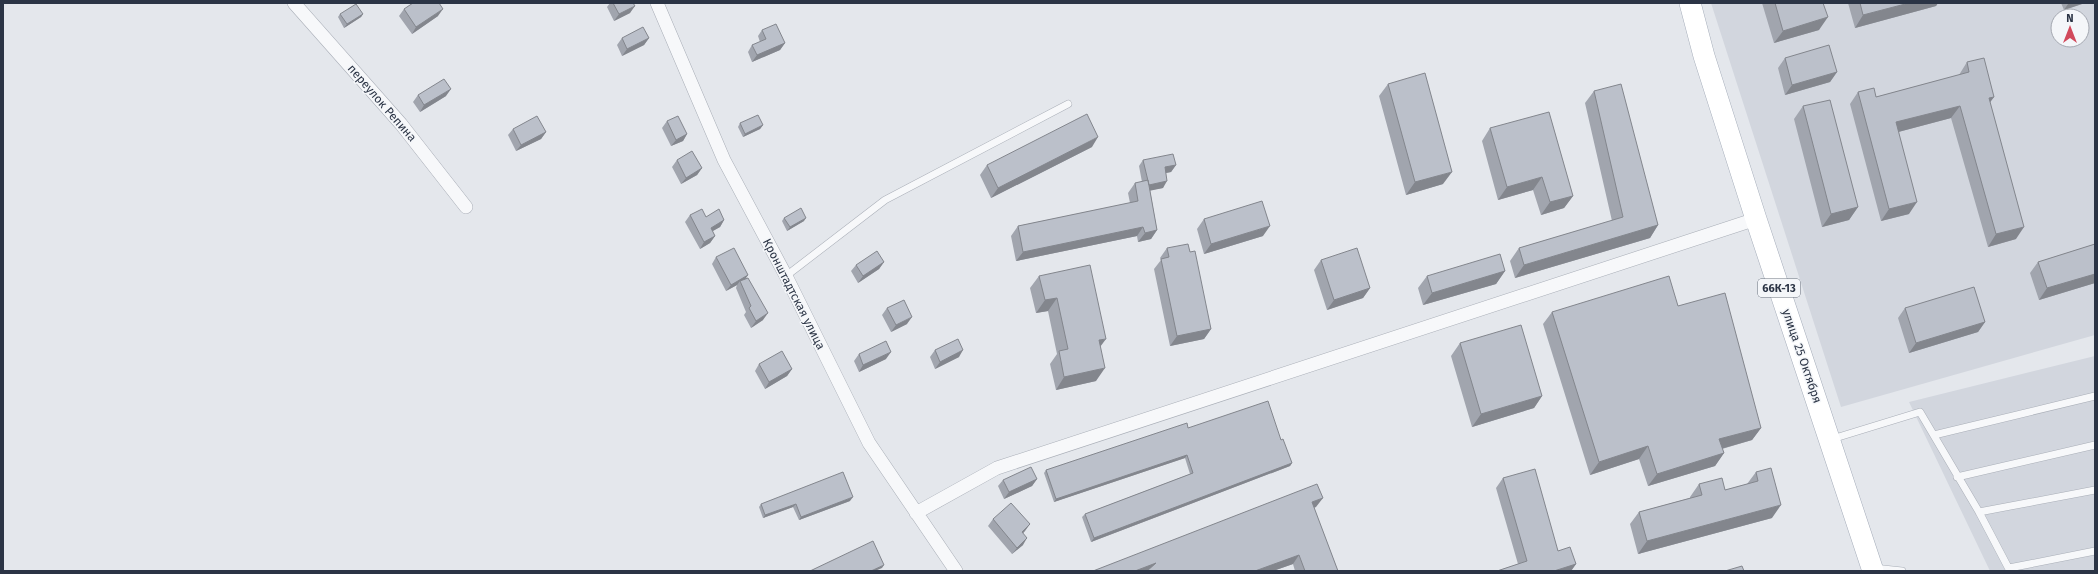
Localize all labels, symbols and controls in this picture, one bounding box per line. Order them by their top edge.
north arrow [2050,8,2090,48]
text: N [2066,12,2074,25]
street label: переулок Репина [345,62,419,144]
street label: Кронштадтская улица [760,236,828,352]
road number: 66К-13 [1758,279,1800,297]
street label: улица 25 Октября [1779,307,1825,405]

